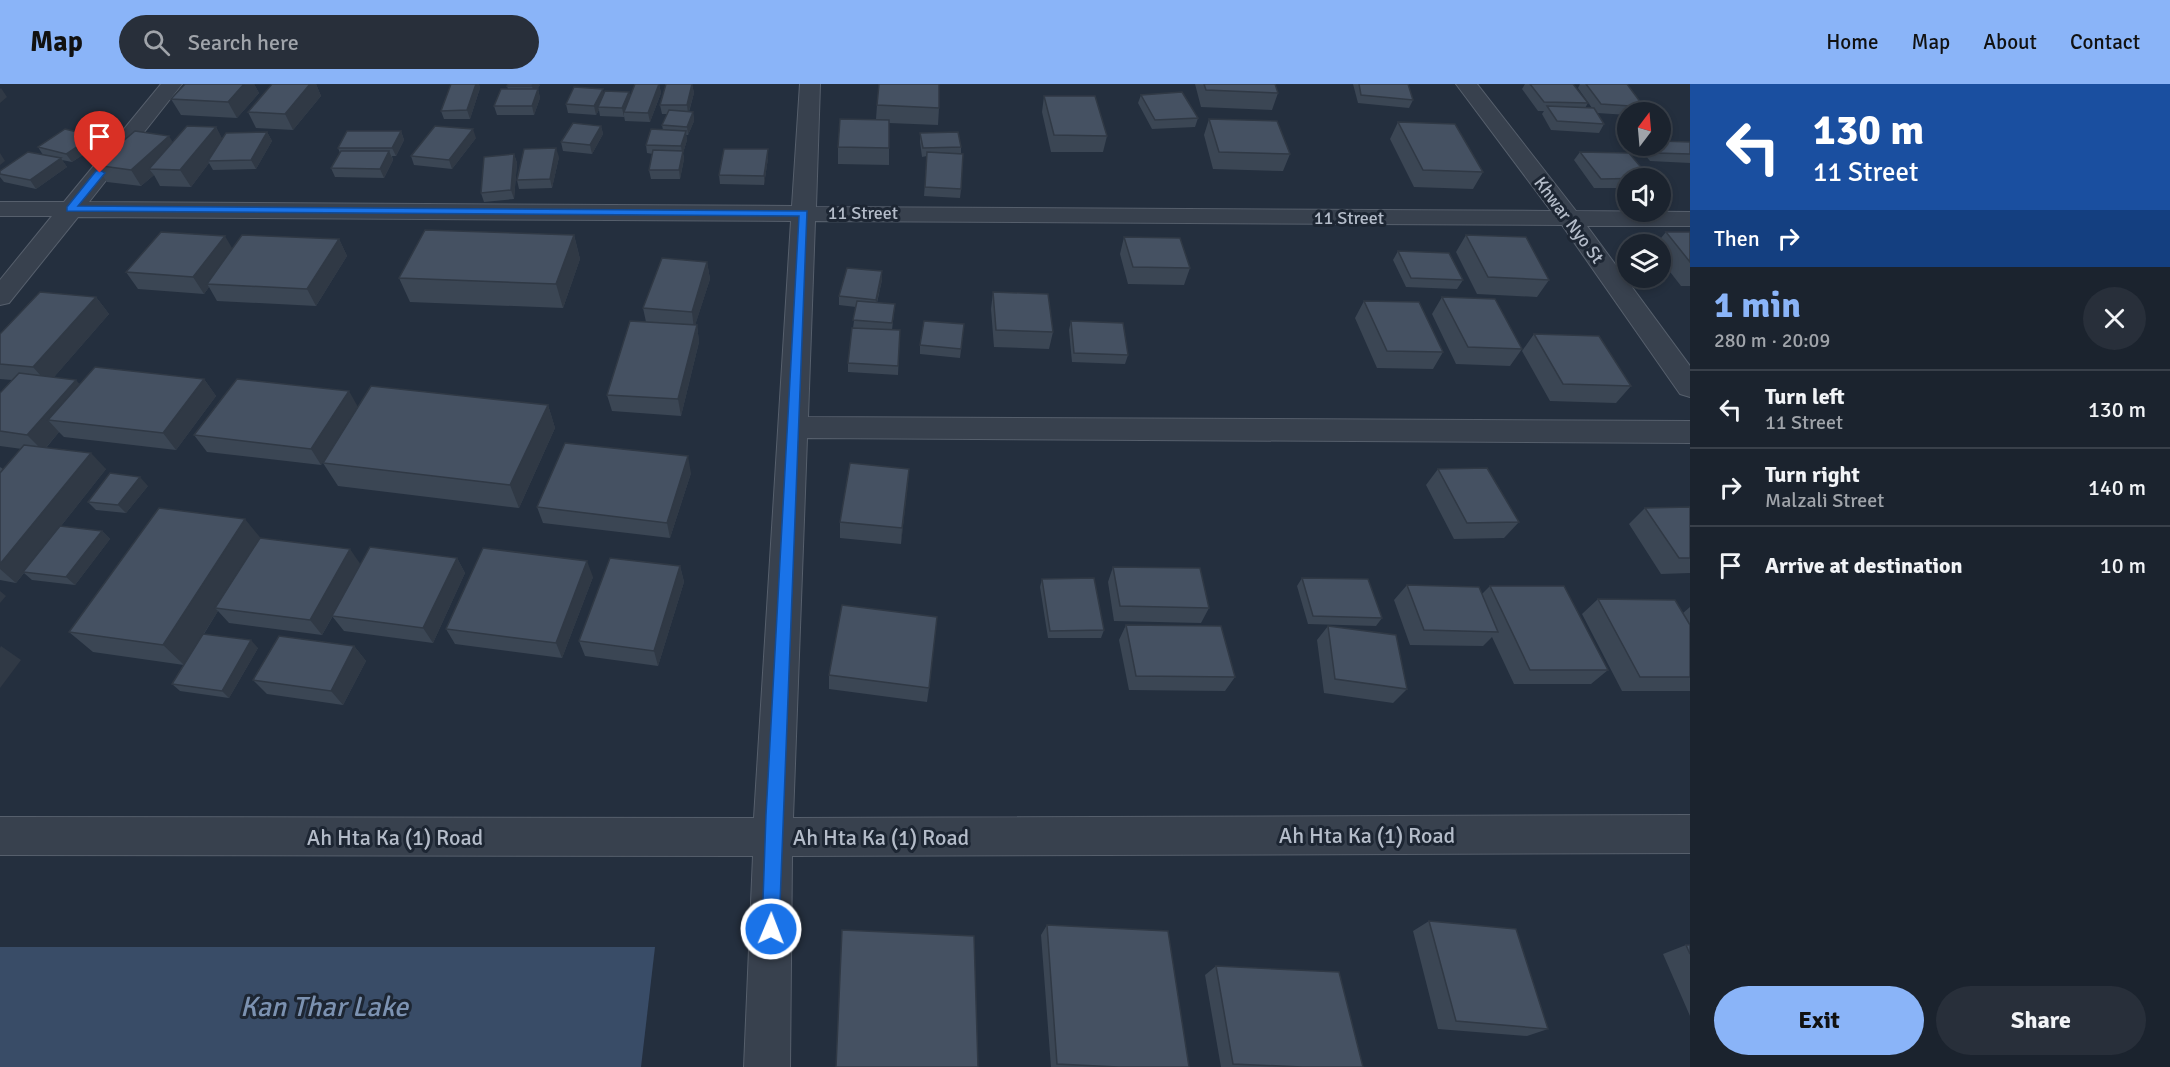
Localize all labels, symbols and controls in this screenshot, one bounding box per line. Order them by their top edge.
search box [119,15,539,69]
text: Map [30,25,83,59]
icon: search [140,26,173,59]
text: Search here [188,29,299,56]
text: Home [1826,29,1879,55]
text: Map [1912,29,1950,55]
text: About [1983,29,2037,55]
text: Contact [2070,29,2140,55]
north arrow [1617,102,1671,156]
map controls [1617,102,1671,288]
text: 130 m [1813,105,1924,156]
icon: left [1714,108,1792,186]
pin [74,111,125,173]
icon: arrive [83,120,116,153]
text: 11 Street [1813,156,1918,189]
button: sound [1617,168,1671,222]
street label: Khwar Nyo St [1529,172,1609,268]
street label: 11 Street [828,202,898,224]
street label: 11 Street [1314,207,1384,229]
icon: right [1772,222,1805,255]
text: Then [1714,225,1760,252]
button: layers [1617,234,1671,288]
text: 1 min [1714,283,1801,328]
button: close [2083,287,2146,350]
text: 280 m · 20:09 [1714,328,1830,353]
text: Turn left [1765,383,1845,410]
icon: left [1714,393,1747,426]
text: 130 m [2088,396,2146,423]
text: 11 Street [1765,410,1843,435]
text: Turn right [1765,461,1860,488]
icon: right [1714,471,1747,504]
text: 140 m [2088,474,2146,501]
text: Malzali Street [1765,488,1884,513]
icon: arrive [1714,549,1747,582]
text: Arrive at destination [1765,552,1962,579]
text: 10 m [2100,552,2146,579]
street label: Ah Hta Ka (1) Road [1279,822,1455,849]
street label: Ah Hta Ka (1) Road [307,824,483,851]
street label: Ah Hta Ka (1) Road [793,824,969,851]
position arrow [739,897,803,961]
button: Exit [1714,986,1924,1055]
button: Share [1936,986,2146,1055]
water label: Kan Thar Lake [240,990,410,1024]

